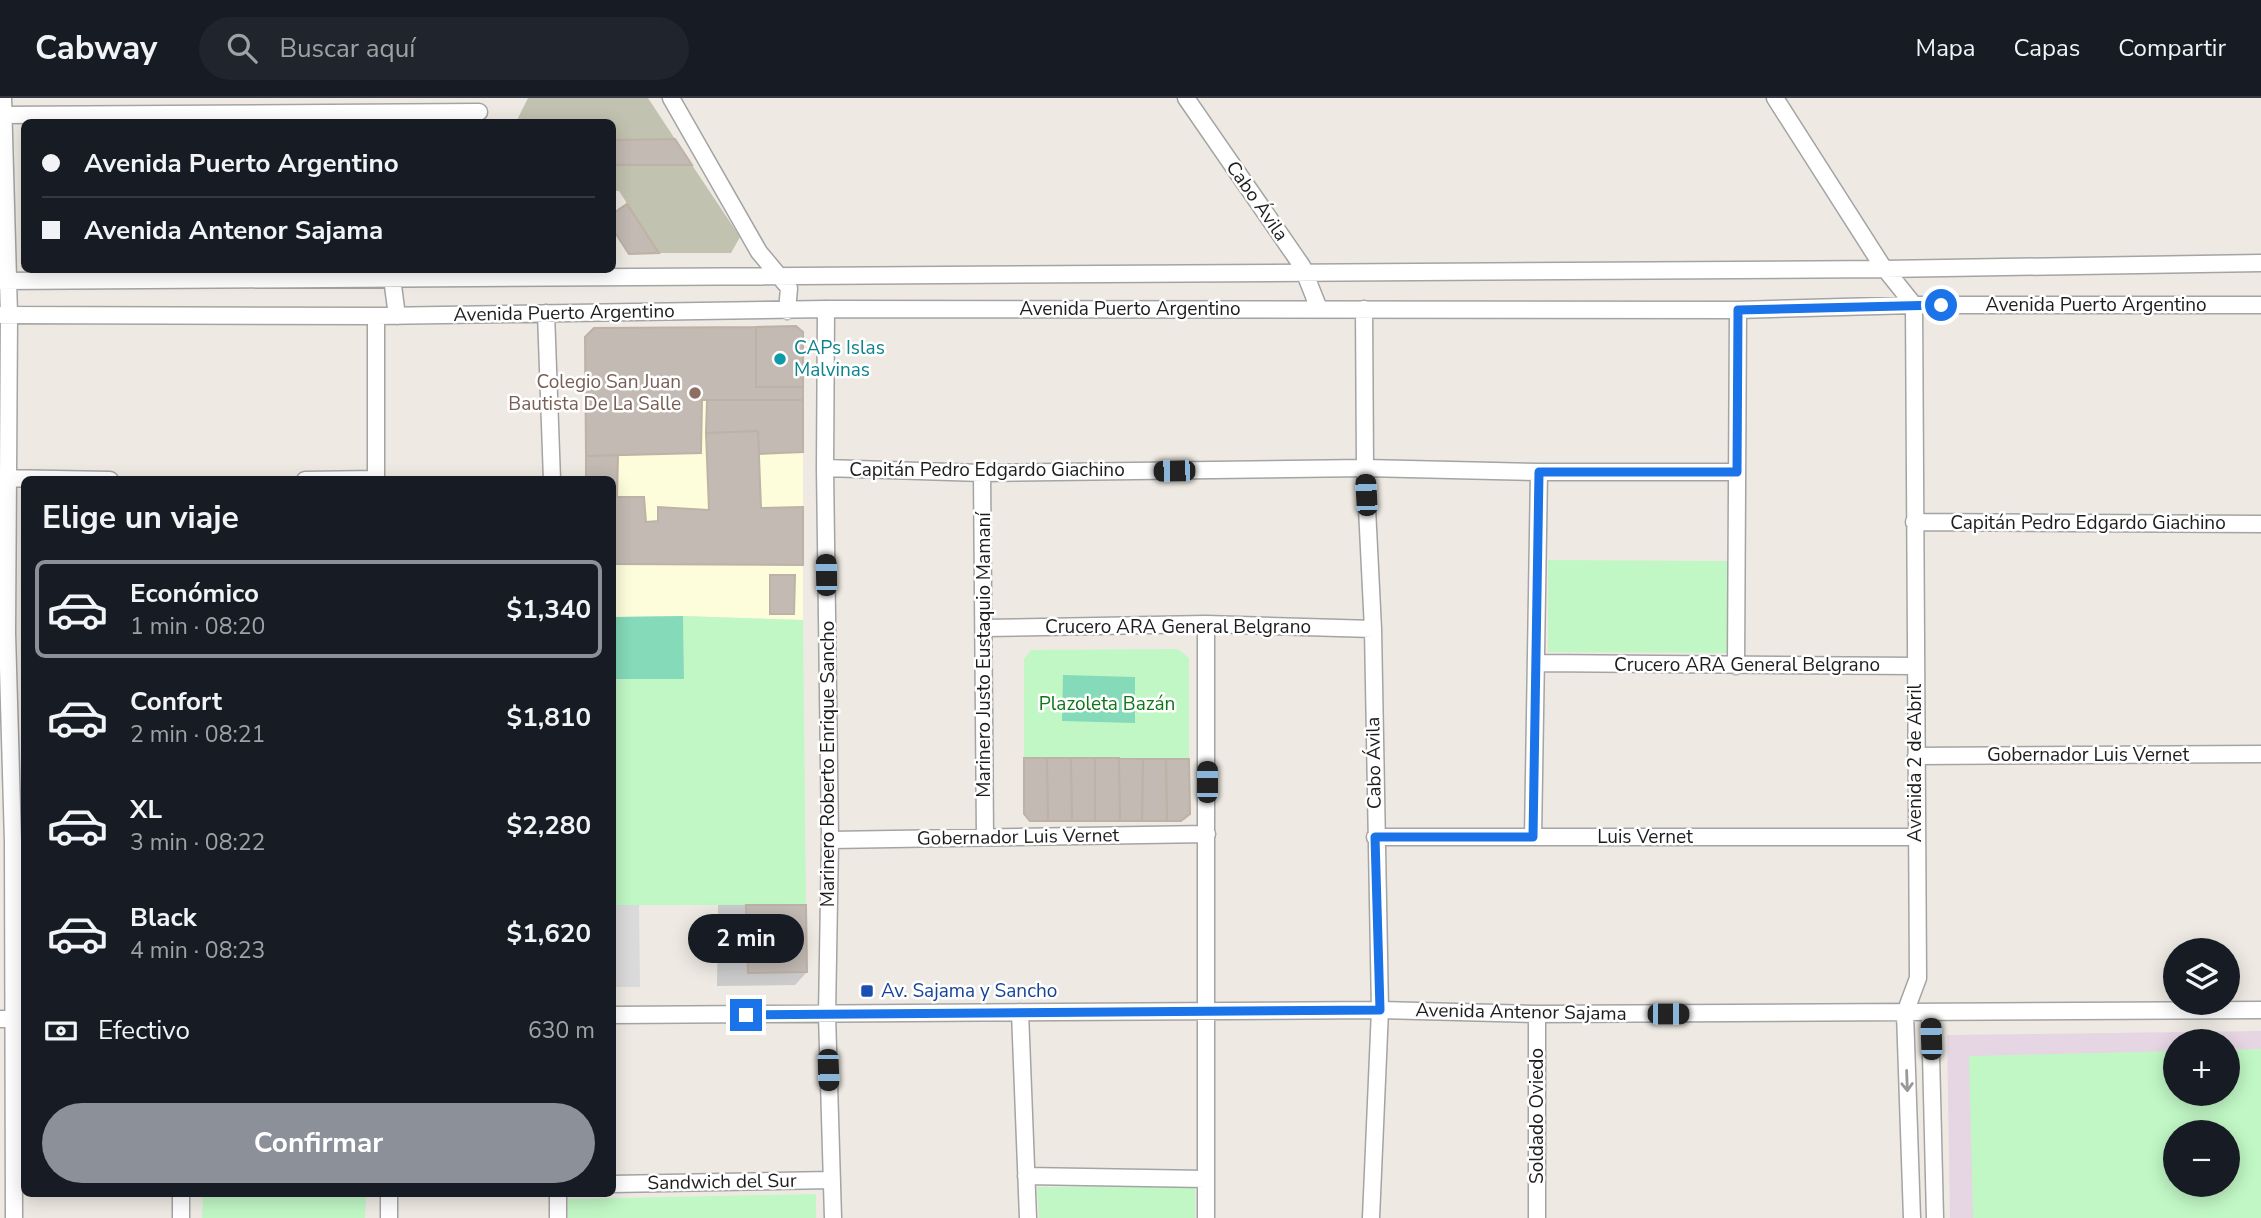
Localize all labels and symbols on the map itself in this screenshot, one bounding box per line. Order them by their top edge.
street label: Cabo Ávila [1220,156,1294,246]
route start [1925,289,1957,321]
street label: Avenida Puerto Argentino [1985,292,2207,318]
street label: Avenida Puerto Argentino [1019,296,1241,322]
street label: Avenida Puerto Argentino [453,298,675,328]
place label: CAPs Islas Malvinas [794,335,885,383]
marker: CAPs Islas Malvinas [772,351,788,367]
place label: Colegio San Juan Bautista De La Salle [508,369,681,417]
marker: Colegio San Juan Bautista De La Salle [687,385,703,401]
street label: Capitán Pedro Edgardo Giachino [849,457,1125,483]
car [1153,460,1196,482]
car [1355,473,1378,517]
street label: Capitán Pedro Edgardo Giachino [1950,510,2226,536]
street label: Marinero Justo Eustaquio Mamaní [971,511,997,798]
car [816,554,837,596]
street label: Crucero ARA General Belgrano [1045,614,1311,640]
street label: Marinero Roberto Enrique Sancho [815,621,841,907]
street label: Crucero ARA General Belgrano [1614,652,1880,678]
street label: Avenida 2 de Abril [1902,683,1928,842]
park label: Plazoleta Bazán [1039,691,1175,717]
street label: Cabo Ávila [1360,717,1388,809]
street label: Gobernador Luis Vernet [1987,742,2189,768]
car [1197,761,1218,803]
street label: Gobernador Luis Vernet [917,822,1120,852]
street label: Luis Vernet [1597,824,1693,850]
callout: 2 min [688,914,804,962]
place label: Av. Sajama y Sancho [881,978,1057,1004]
marker: Av. Sajama y Sancho [859,983,875,999]
street label: Avenida Antenor Sajama [1415,997,1627,1027]
route end [730,999,762,1031]
car [1648,1004,1690,1025]
car [1920,1018,1943,1060]
street label: Soldado Oviedo [1524,1048,1550,1184]
car [817,1049,840,1091]
one-way arrow [1901,1069,1914,1092]
street label: Sandwich del Sur [647,1168,797,1196]

